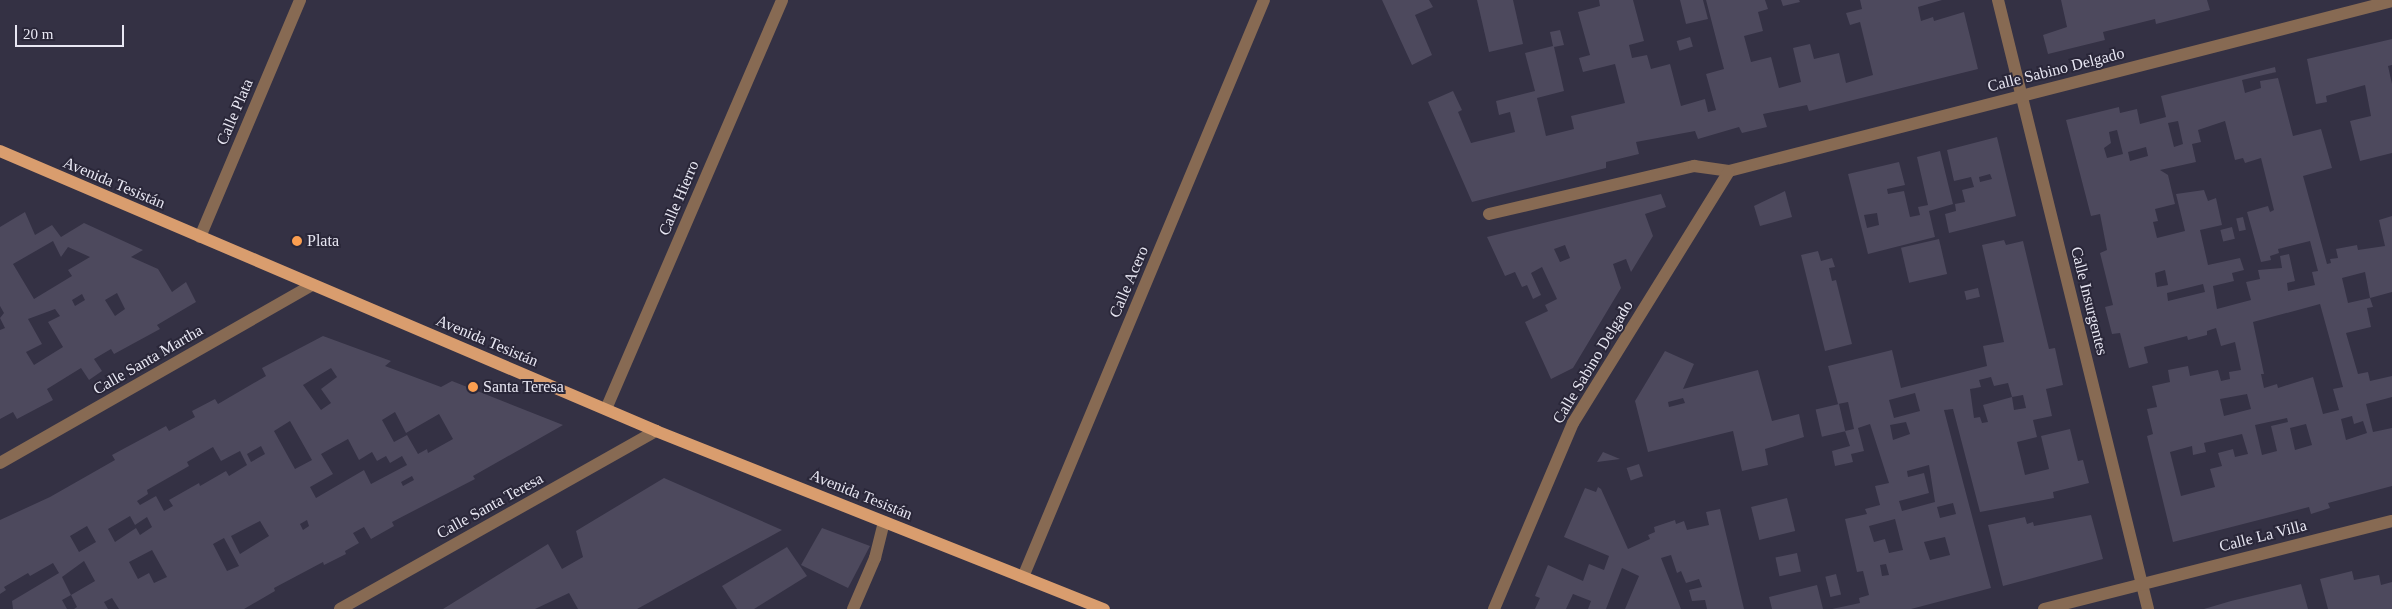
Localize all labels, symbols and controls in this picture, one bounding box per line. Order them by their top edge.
scale bar [18,15,126,47]
text: 20 m [23,26,53,42]
street label: Calle Sabino Delgado [1986,44,2126,96]
street label: Calle Plata [213,76,257,148]
street label: Avenida Tesistán [60,153,168,213]
street label: Calle Hierro [655,158,703,238]
place label: Plata [307,231,339,251]
marker: Plata [291,235,303,247]
street label: Calle Acero [1105,243,1153,321]
street label: Calle Insurgentes [2066,245,2112,357]
street label: Calle Sabino Delgado [1549,297,1637,427]
street label: Avenida Tesistán [433,311,541,371]
street label: Calle Santa Martha [90,321,206,399]
place label: Santa Teresa [483,377,564,397]
marker: Santa Teresa [467,381,479,393]
street label: Avenida Tesistán [807,466,915,524]
street label: Calle Santa Teresa [433,469,547,543]
street label: Calle La Villa [2217,516,2309,556]

